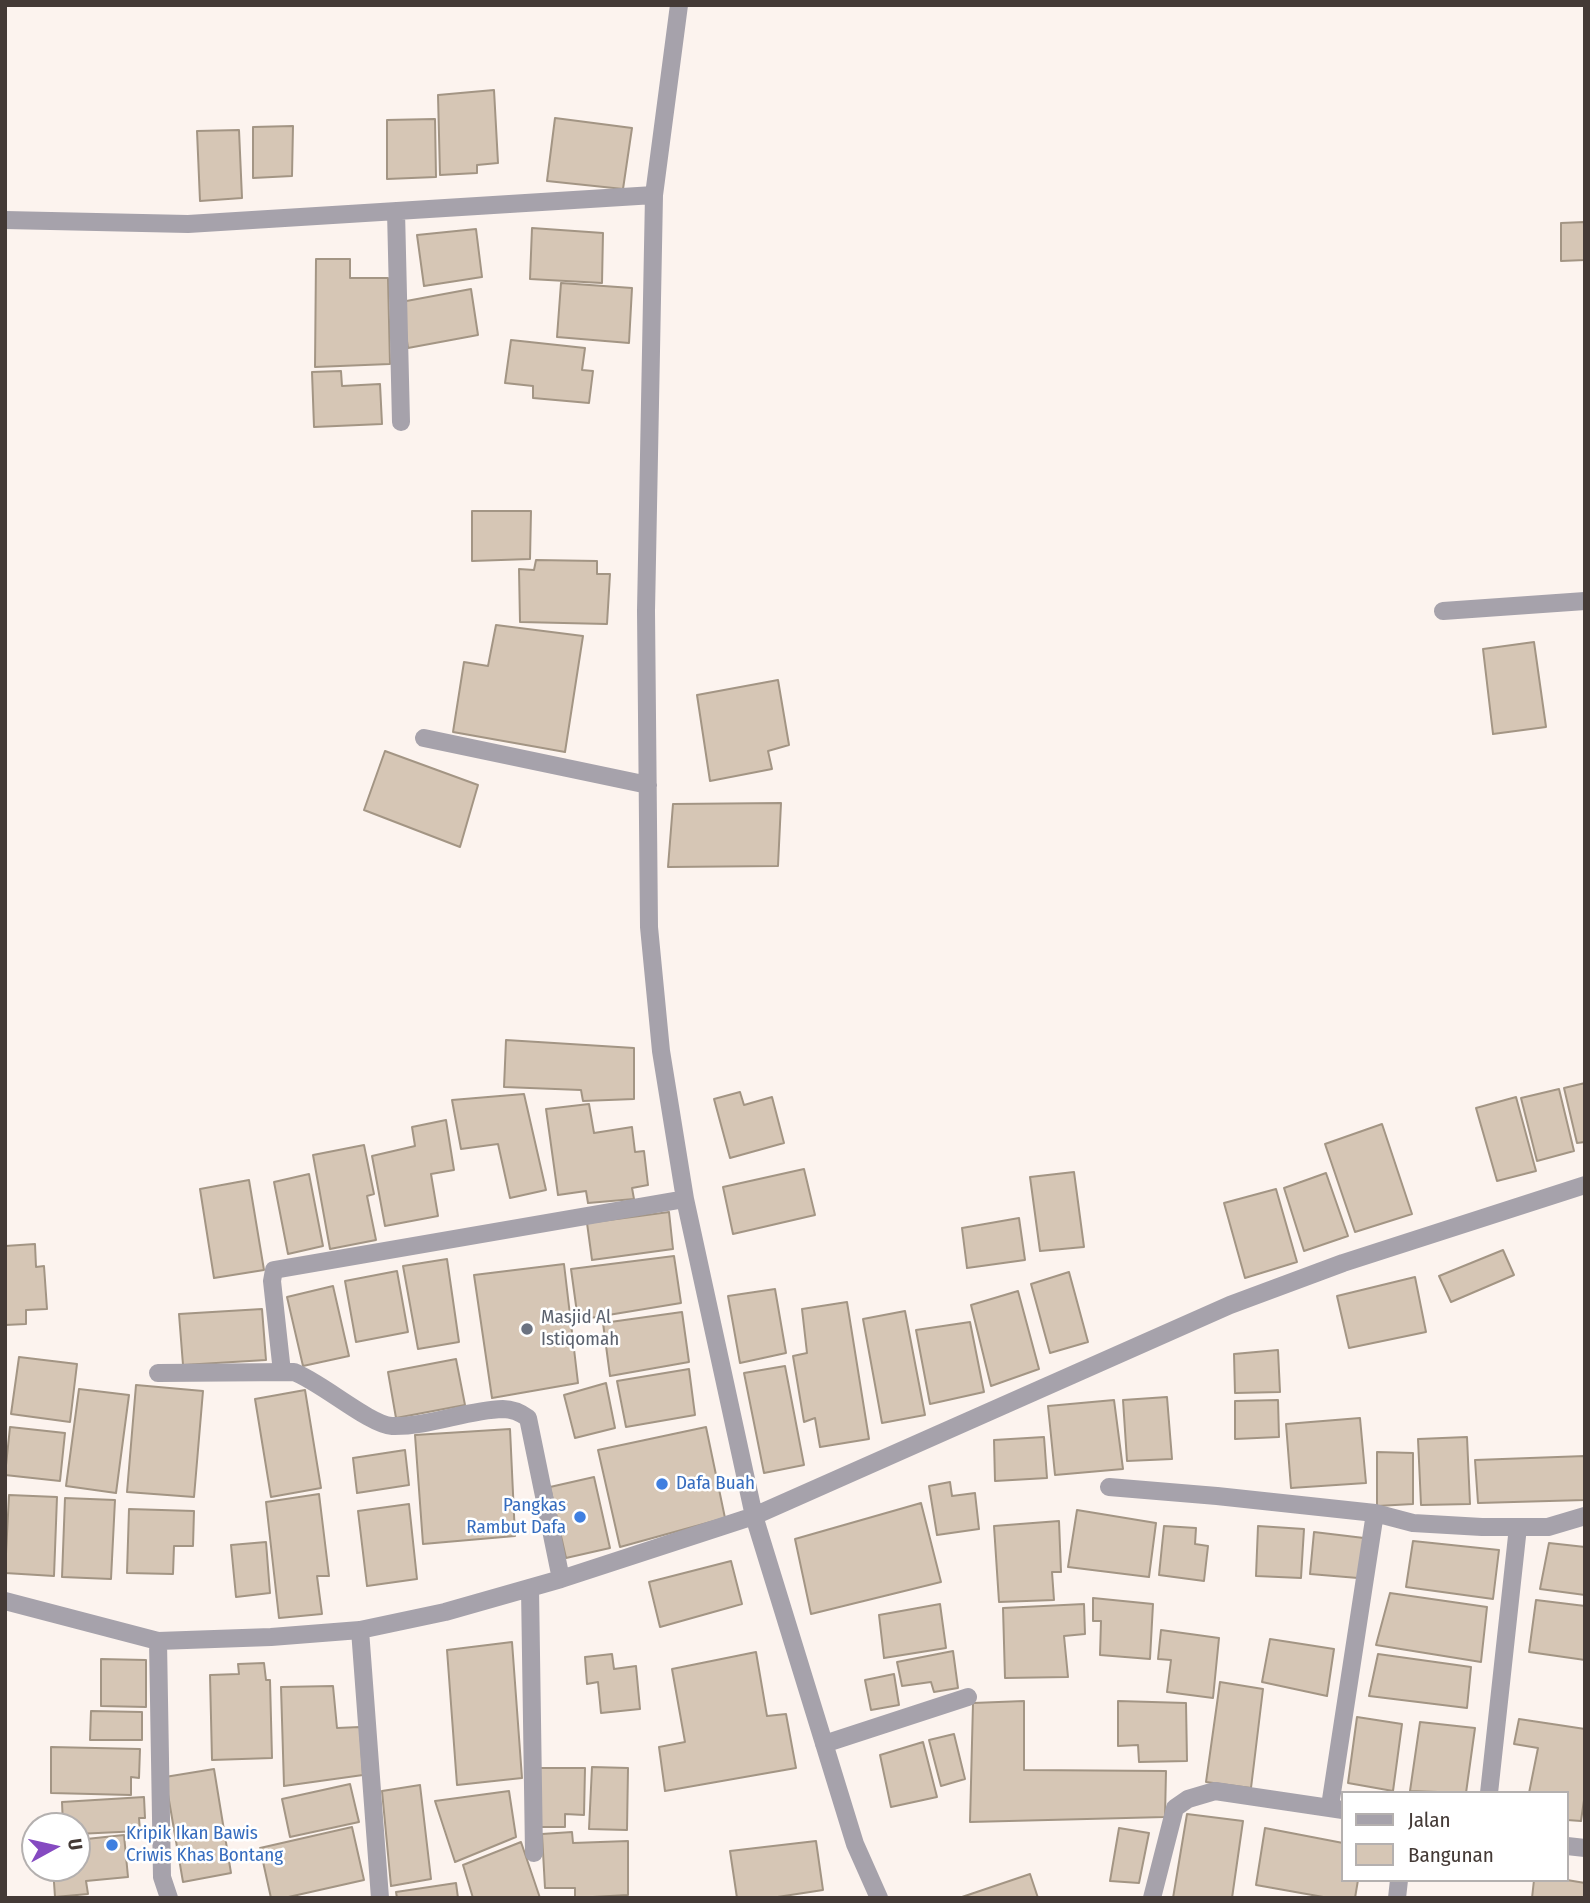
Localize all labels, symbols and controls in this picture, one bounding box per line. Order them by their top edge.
place label: Masjid Al Istiqomah [541,1307,619,1351]
marker: Masjid Al Istiqomah [519,1321,535,1337]
place label: Dafa Buah [676,1473,755,1495]
marker: Dafa Buah [654,1476,670,1492]
place label: Pangkas Rambut Dafa [466,1495,566,1539]
marker: Pangkas Rambut Dafa [572,1509,588,1525]
legend [1342,1791,1569,1882]
text: Jalan [1408,1807,1451,1833]
north arrow [21,1812,91,1882]
place label: Kripik Ikan Bawis Criwis Khas Bontang [126,1823,283,1867]
text: U [63,1837,87,1851]
marker: Kripik Ikan Bawis Criwis Khas Bontang [104,1837,120,1853]
text: Bangunan [1408,1842,1494,1868]

